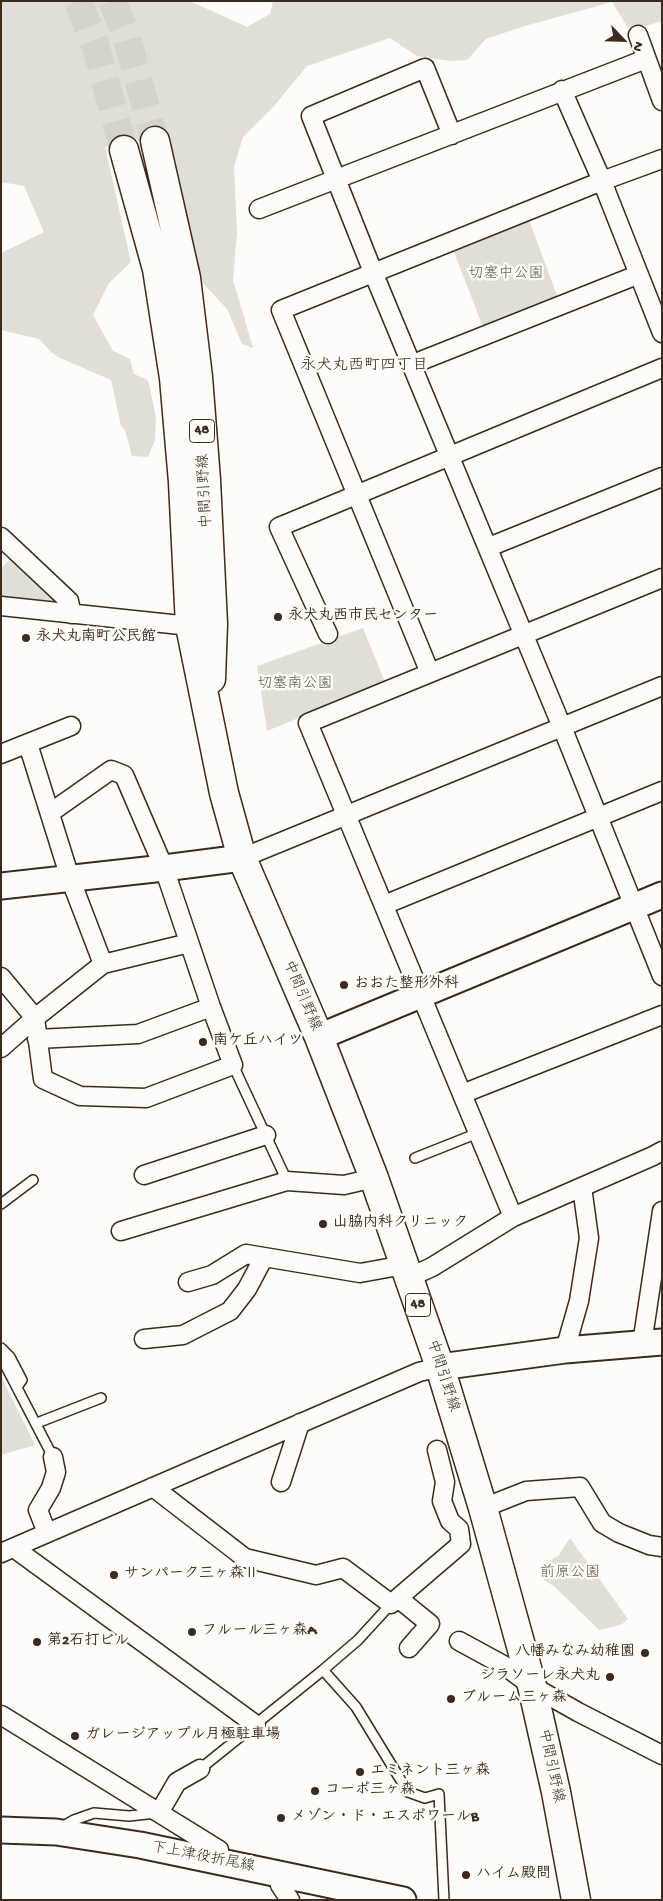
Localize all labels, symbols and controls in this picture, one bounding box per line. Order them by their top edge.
north arrow [598,15,648,65]
text: N [628,39,647,54]
park label: 切塞中公園 [469,266,543,284]
district label: 永犬丸西町四丁目 [300,357,428,377]
road number: 48 [190,420,214,442]
street label: 中間引野線 [195,453,217,529]
place label: 永犬丸西市民センター [288,608,438,626]
marker: 永犬丸西市民センター [272,611,284,623]
place label: 永犬丸南町公民館 [36,629,156,647]
marker: 永犬丸南町公民館 [20,632,32,644]
park label: 切塞南公園 [258,676,332,694]
street label: 中間引野線 [278,958,324,1034]
place label: おおた整形外科 [354,976,459,994]
marker: おおた整形外科 [338,979,350,991]
place label: 南ケ丘ハイツ [213,1033,303,1051]
marker: 南ケ丘ハイツ [197,1036,209,1048]
place label: 山脇内科クリニック [333,1215,468,1233]
marker: 山脇内科クリニック [317,1218,329,1230]
road number: 48 [406,1294,430,1316]
street label: 中間引野線 [422,1338,462,1414]
park label: 前原公園 [540,1565,600,1583]
place label: サンパーク三ヶ森Ⅱ [124,1566,259,1584]
marker: サンパーク三ヶ森Ⅱ [108,1569,120,1581]
place label: フルール三ヶ森A [202,1623,316,1641]
marker: フルール三ヶ森A [186,1626,198,1638]
place label: 第2石打ビル [47,1633,129,1651]
marker: 第2石打ビル [31,1636,43,1648]
place label: 八幡みなみ幼稚園 [515,1644,635,1662]
marker: 八幡みなみ幼稚園 [639,1647,651,1659]
place label: ジラソーレ永犬丸 [480,1668,600,1686]
marker: ジラソーレ永犬丸 [604,1671,616,1683]
place label: ブルーム三ヶ森 [461,1690,567,1708]
marker: ブルーム三ヶ森 [445,1693,457,1705]
place label: ガレージアップル月極駐車場 [85,1727,281,1745]
street label: 中間引野線 [533,1727,567,1805]
marker: ガレージアップル月極駐車場 [69,1730,81,1742]
place label: エミネント三ヶ森 [370,1763,490,1781]
marker: エミネント三ヶ森 [354,1766,366,1778]
place label: コーポ三ヶ森 [325,1782,415,1800]
marker: コーポ三ヶ森 [309,1785,321,1797]
place label: メゾン・ド・エスポワールB [291,1809,479,1827]
marker: メゾン・ド・エスポワールB [275,1812,287,1824]
street label: 下上津役折尾線 [150,1839,256,1877]
place label: ハイム殿問 [476,1866,551,1884]
marker: ハイム殿問 [460,1869,472,1881]

